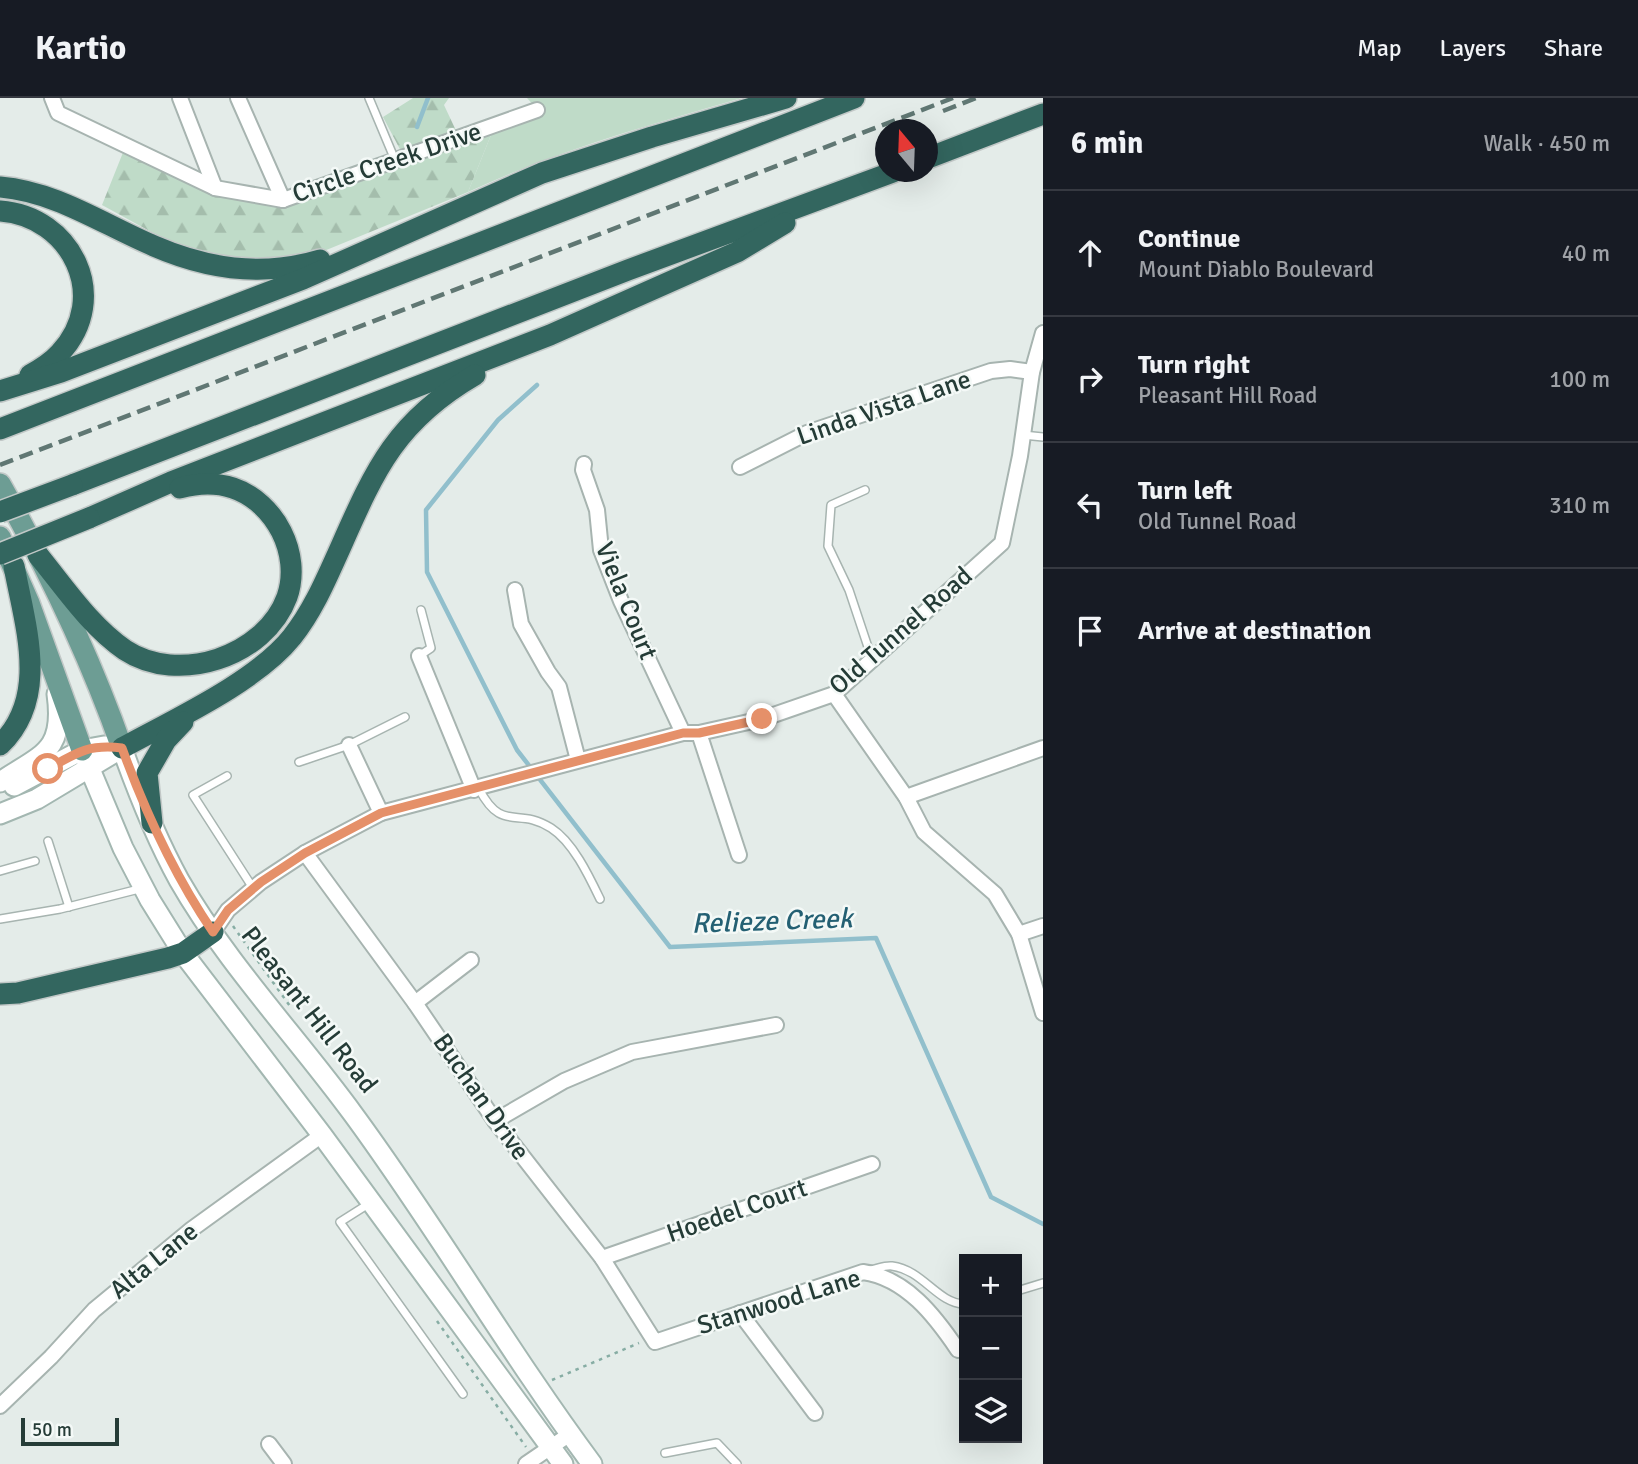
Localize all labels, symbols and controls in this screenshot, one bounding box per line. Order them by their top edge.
text: Kartio [35,28,126,69]
text: Map [1357,33,1402,63]
text: Layers [1440,33,1506,63]
text: Share [1544,33,1603,63]
street label: Circle Creek Drive [288,116,486,210]
north arrow [875,119,938,182]
text: 6 min [1071,125,1143,162]
text: Walk · 450 m [1484,129,1610,158]
text: Continue [1138,223,1240,255]
icon: ahead [1071,234,1109,272]
text: 40 m [1562,239,1610,268]
text: Mount Diablo Boulevard [1138,255,1374,284]
text: Turn right [1138,349,1250,381]
icon: right [1071,360,1109,398]
street label: Linda Vista Lane [793,363,975,453]
text: 100 m [1549,365,1610,394]
text: Pleasant Hill Road [1138,381,1317,410]
text: Turn left [1138,475,1232,507]
icon: left [1071,486,1109,524]
text: 310 m [1549,491,1610,520]
text: Old Tunnel Road [1138,507,1297,536]
street label: Viela Court [588,538,664,664]
street label: Old Tunnel Road [823,560,979,702]
icon: arrive [1071,612,1109,650]
text: Arrive at destination [1138,615,1371,647]
route end [746,703,777,734]
route start [32,753,63,784]
water label: Relieze Creek [691,901,856,941]
street label: Pleasant Hill Road [234,920,384,1100]
street label: Buchan Drive [426,1027,536,1167]
street label: Hoedel Court [662,1172,812,1250]
street label: Alta Lane [103,1216,205,1306]
map controls [959,1254,1022,1443]
button: + [959,1254,1022,1317]
street label: Stanwood Lane [693,1262,865,1342]
button: − [959,1317,1022,1380]
button: layers [959,1380,1022,1443]
scale bar [21,1415,119,1447]
text: 50 m [32,1418,72,1442]

